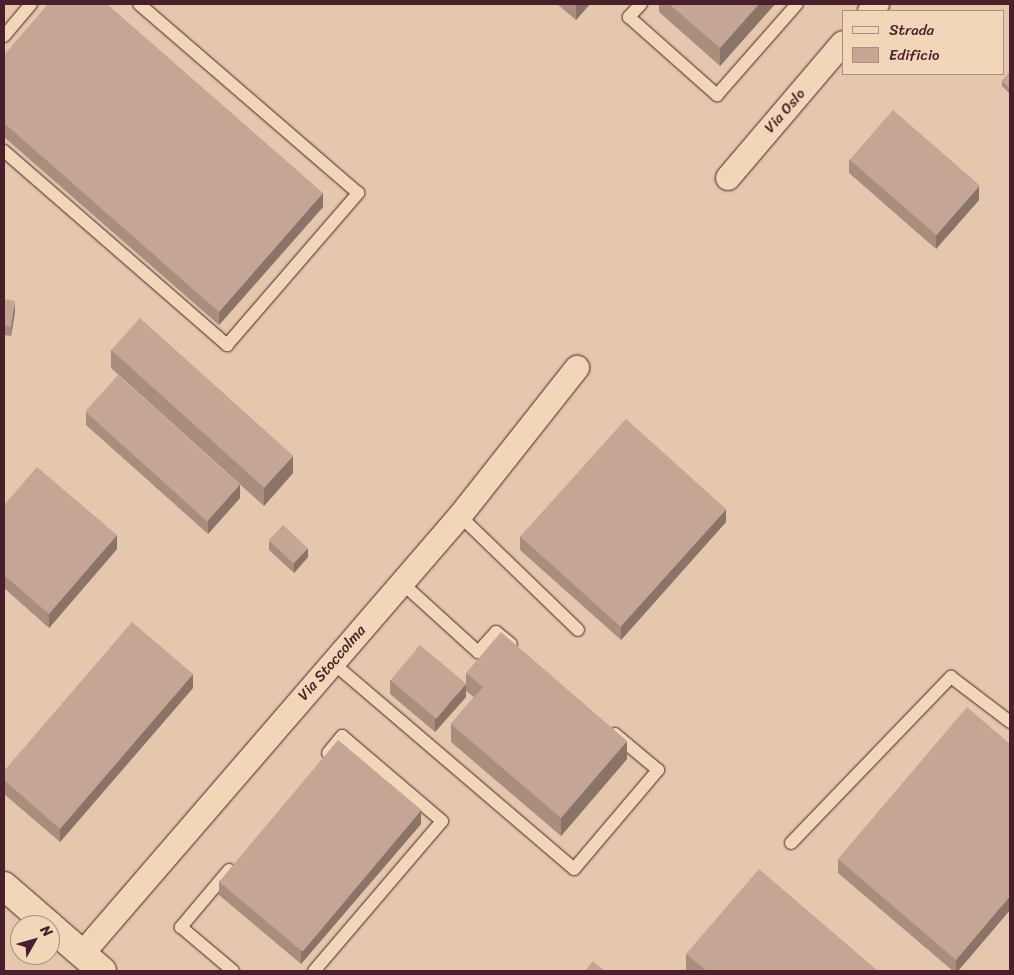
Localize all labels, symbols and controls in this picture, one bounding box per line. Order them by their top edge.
legend [842,10,1004,75]
text: Strada [889,17,934,43]
text: Edificio [889,42,940,68]
street label: Via Oslo [761,85,809,137]
street label: Via Stoccolma [294,622,370,704]
north arrow [10,915,60,965]
text: N [34,920,59,943]

